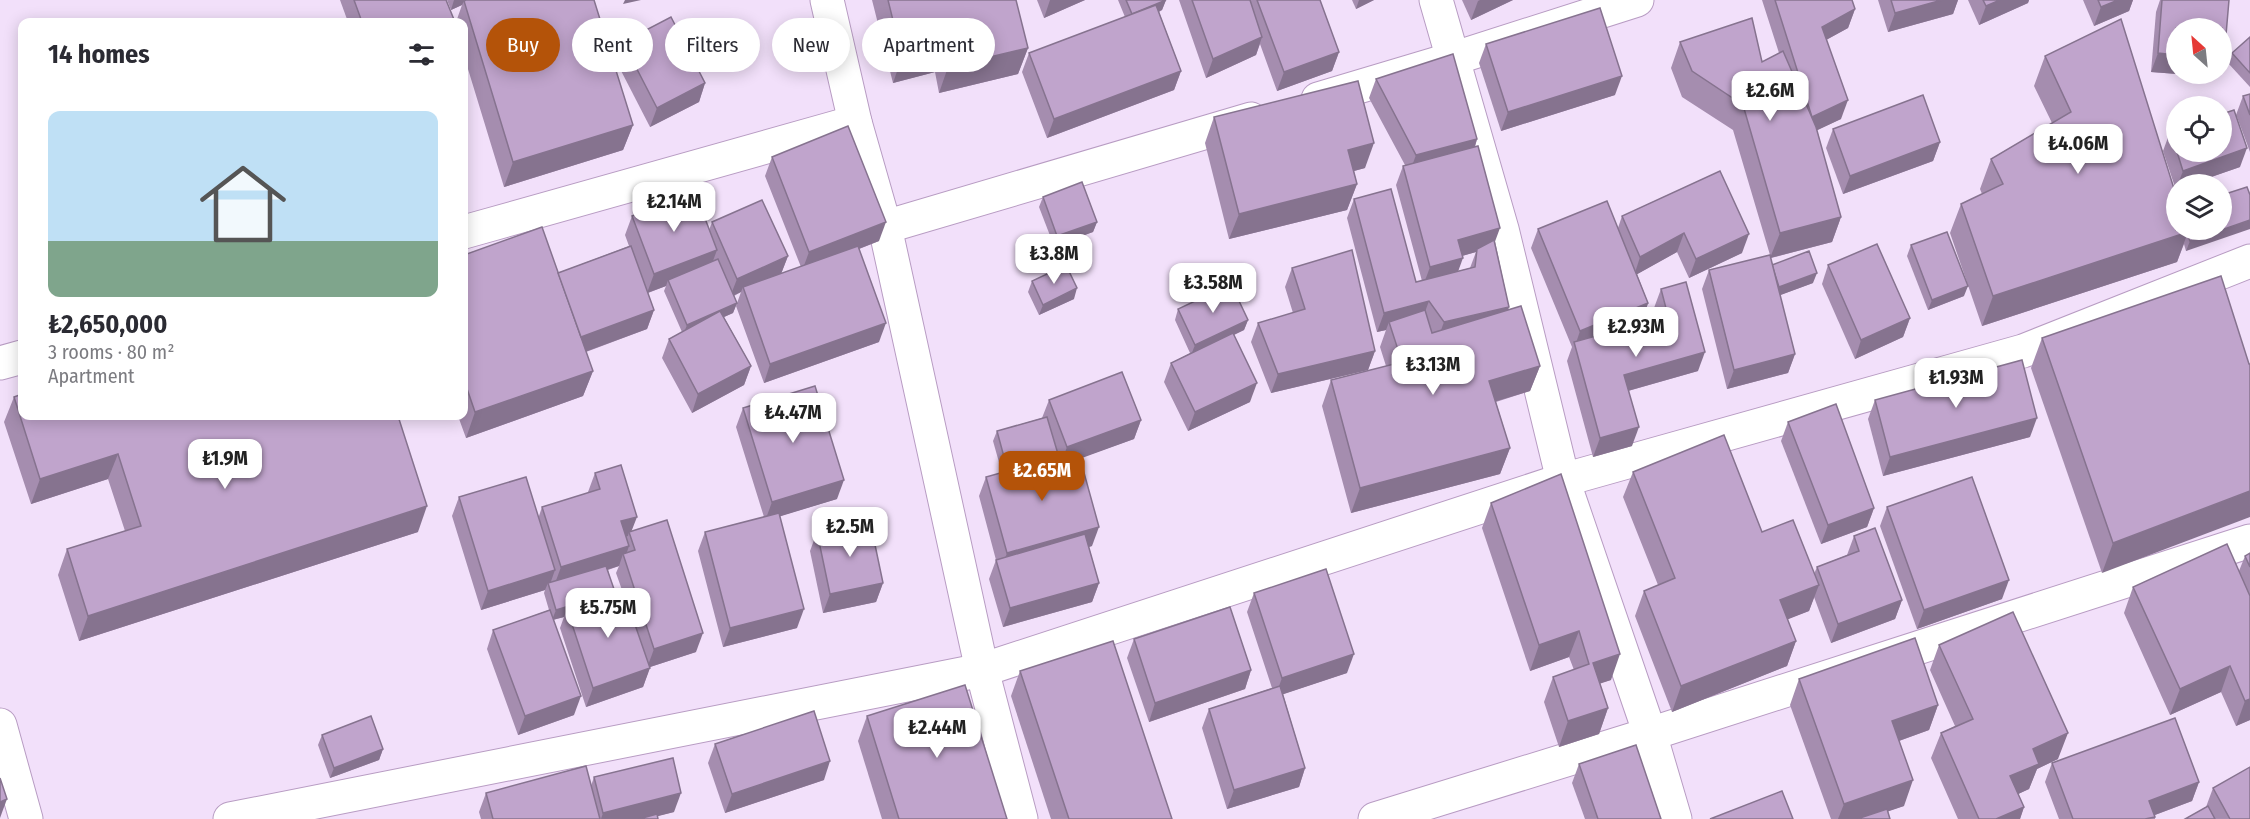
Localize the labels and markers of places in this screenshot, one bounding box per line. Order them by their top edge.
pin: ₺2.6M [1728,71,1812,122]
pin: ₺4.06M [2029,124,2127,175]
pin: ₺2.14M [625,182,723,233]
pin: ₺3.8M [1012,234,1096,285]
pin: ₺3.58M [1164,263,1262,314]
pin: ₺2.93M [1587,307,1685,358]
pin: ₺3.13M [1384,345,1482,396]
pin: ₺1.93M [1907,358,2005,409]
pin: ₺4.47M [744,393,842,444]
pin: ₺1.9M [183,439,267,490]
pin: ₺2.65M [993,451,1091,502]
pin: ₺2.5M [808,507,892,558]
pin: ₺5.75M [559,588,657,639]
pin: ₺2.44M [888,708,986,759]

